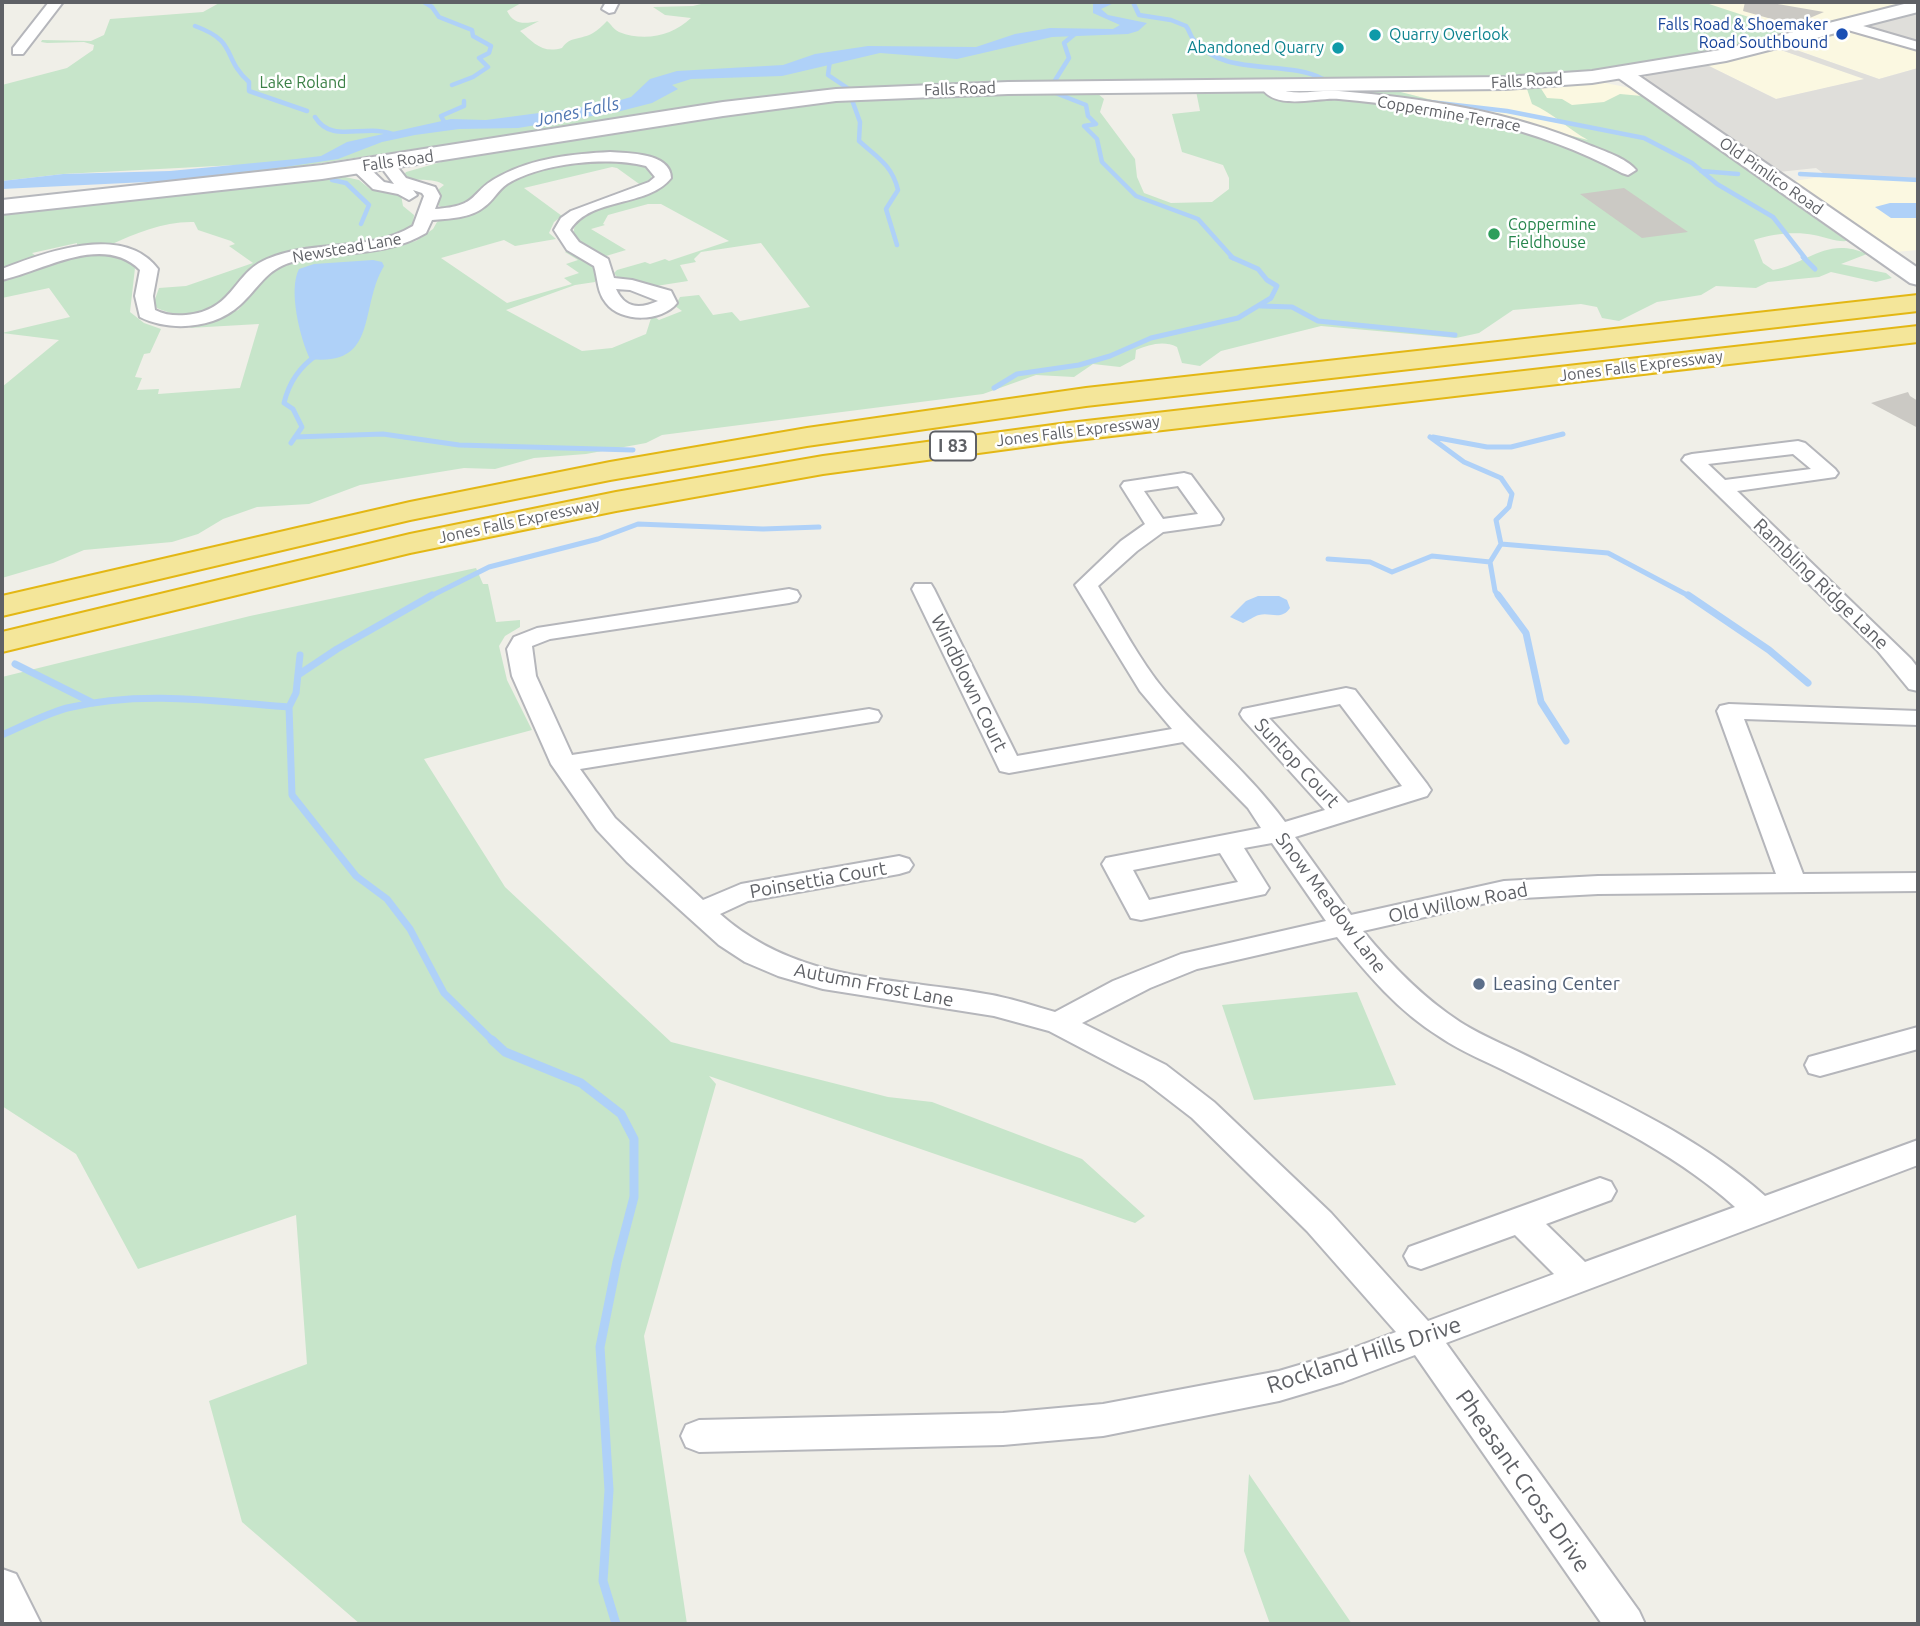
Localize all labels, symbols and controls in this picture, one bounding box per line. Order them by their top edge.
place label: Falls Road & Shoemaker Road Southbound [1658,15,1828,53]
place label: Quarry Overlook [1389,25,1509,45]
marker: Falls Road & Shoemaker Road Southbound [1834,26,1850,42]
marker: Quarry Overlook [1367,27,1383,43]
place label: Abandoned Quarry [1187,38,1324,58]
marker: Abandoned Quarry [1330,40,1346,56]
street label: Falls Road [1491,70,1563,92]
park label: Lake Roland [260,73,346,93]
street label: Falls Road [924,78,996,100]
street label: Coppermine Terrace [1376,92,1522,136]
water label: Jones Falls [533,93,621,131]
street label: Old Pimlico Road [1715,133,1827,219]
street label: Falls Road [361,146,435,176]
place label: Coppermine Fieldhouse [1508,215,1596,253]
marker: Coppermine Fieldhouse [1486,226,1502,242]
street label: Newstead Lane [291,229,403,267]
street label: Jones Falls Expressway [1558,346,1724,386]
street label: Jones Falls Expressway [995,411,1161,451]
road number: I 83 [930,432,976,461]
street label: Jones Falls Expressway [437,495,601,547]
street label: Rambling Ridge Lane [1749,514,1893,654]
street label: Windblown Court [926,611,1012,755]
street label: Suntop Court [1250,714,1344,812]
street label: Snow Meadow Lane [1271,828,1391,978]
street label: Poinsettia Court [748,857,888,903]
street label: Old Willow Road [1386,878,1530,928]
street label: Autumn Frost Lane [792,958,956,1012]
place label: Leasing Center [1493,973,1620,995]
marker: Leasing Center [1471,976,1487,992]
street label: Rockland Hills Drive [1263,1310,1465,1400]
street label: Pheasant Cross Drive [1450,1384,1596,1578]

